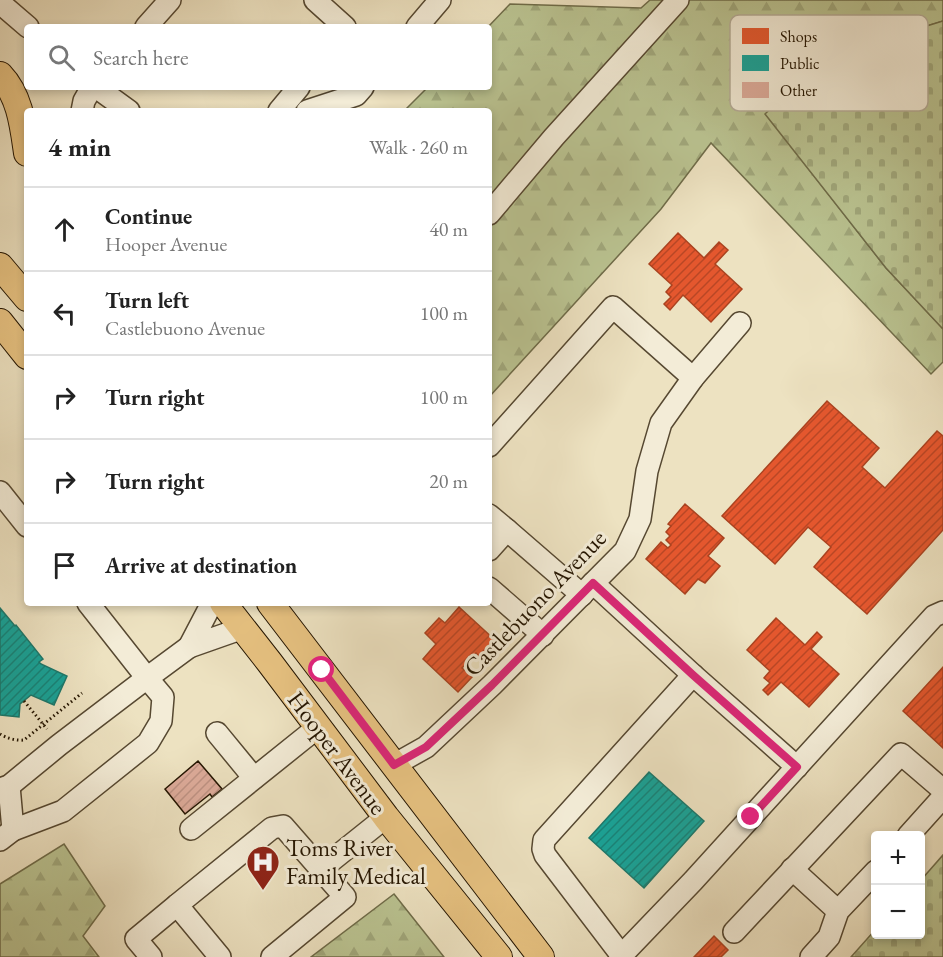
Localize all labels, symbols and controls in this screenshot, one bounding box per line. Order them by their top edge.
legend [730,15,928,111]
search box [24,24,492,90]
text: Shops [780,26,817,47]
icon: search [45,41,78,74]
text: Search here [93,43,188,72]
text: Public [780,53,820,74]
text: Other [780,80,818,101]
text: 4 min [48,130,111,164]
text: Walk · 260 m [369,134,468,160]
text: Continue [105,202,192,231]
icon: ahead [48,213,81,246]
text: 40 m [429,216,468,242]
text: Hooper Avenue [105,231,227,257]
text: Turn left [105,286,189,315]
icon: left [48,297,81,330]
text: 100 m [420,300,468,326]
text: Castlebuono Avenue [105,315,265,341]
icon: right [48,381,81,414]
text: Turn right [105,383,204,412]
text: 100 m [420,384,468,410]
icon: right [48,465,81,498]
text: Turn right [105,467,204,496]
text: 20 m [429,468,468,494]
street label: Castlebuono Avenue [457,523,613,683]
icon: arrive [48,549,81,582]
text: Arrive at destination [105,551,297,580]
route start [308,656,334,682]
street label: Hooper Avenue [281,685,394,821]
route end [737,803,763,829]
map controls [871,831,925,939]
button: + [871,831,925,885]
place label: Toms River Family Medical [286,832,426,891]
hospital icon: Toms River Family Medical [245,844,281,891]
button: − [871,885,925,939]

